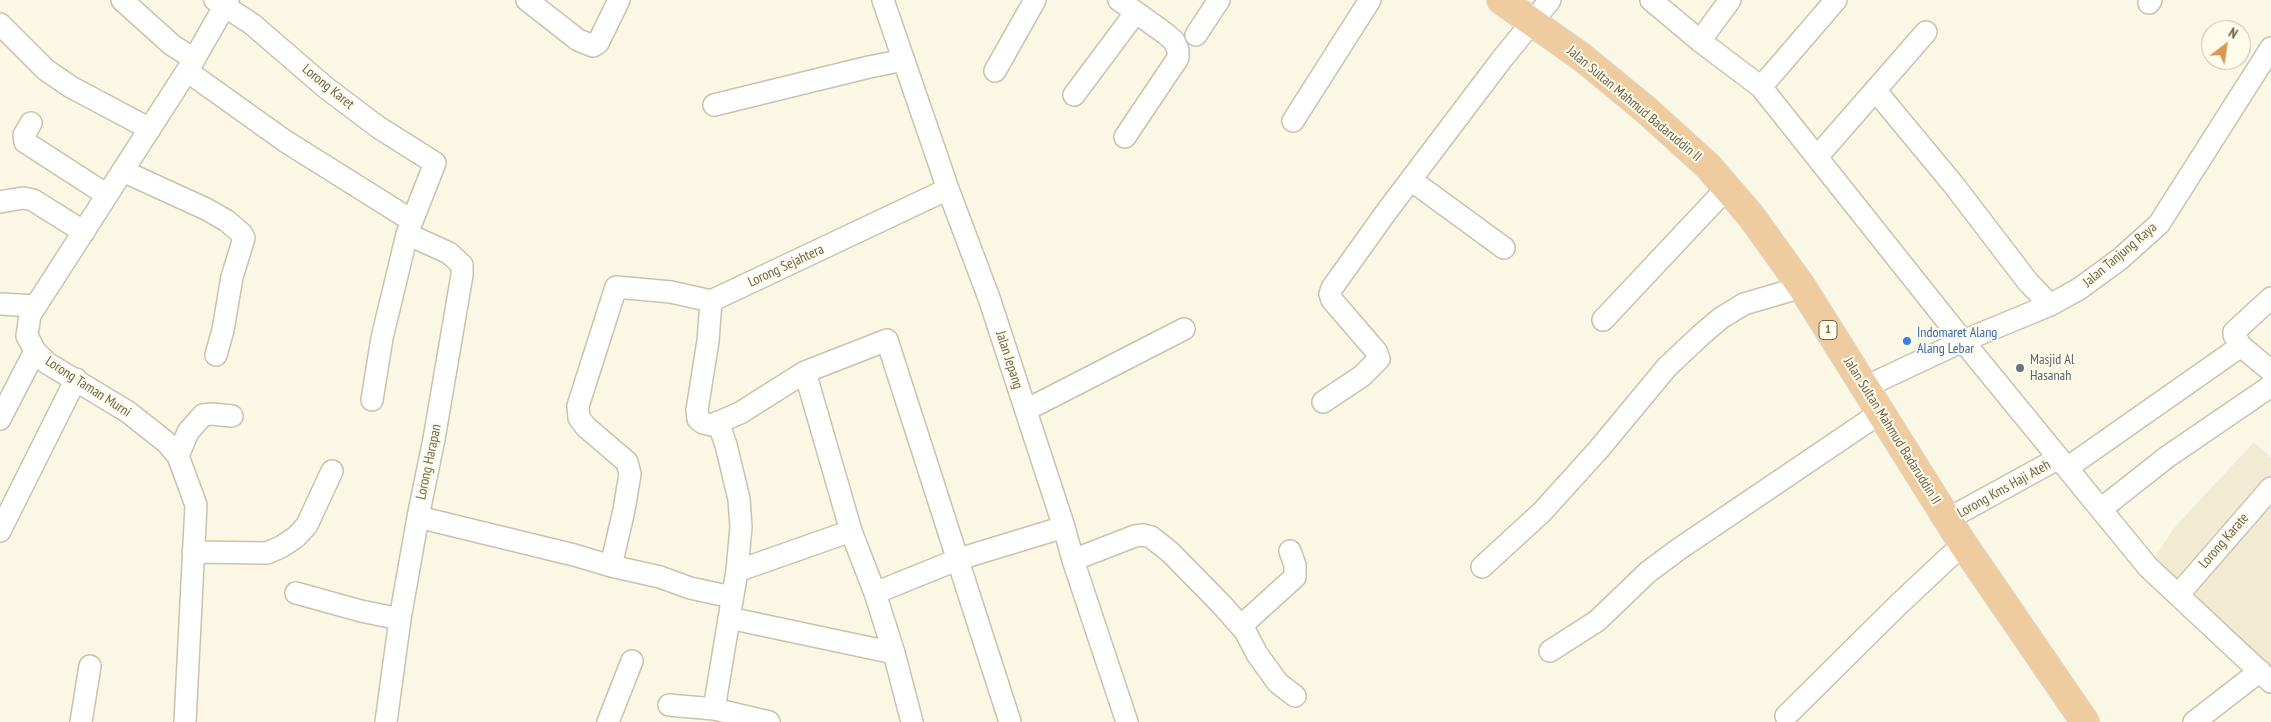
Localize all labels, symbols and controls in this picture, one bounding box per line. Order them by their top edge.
north arrow [2201,20,2251,70]
text: N [2225,23,2241,43]
street label: Jalan Sultan Mahmud Badaruddin II [1563,43,1705,165]
street label: Lorong Karet [299,61,357,113]
street label: Jalan Tanjung Raya [2080,219,2160,291]
street label: Lorong Sejahtera [745,241,827,291]
road number: 1 [1819,320,1837,340]
place label: Indomaret Alang Alang Lebar [1917,325,1997,358]
street label: Jalan Jepang [992,329,1026,391]
marker: Indomaret Alang Alang Lebar [1901,335,1913,347]
place label: Masjid Al Hasanah [2030,352,2074,384]
street label: Lorong Taman Murni [42,353,134,421]
street label: Jalan Sultan Mahmud Badaruddin II [1840,354,1944,508]
marker: Masjid Al Hasanah [2014,362,2026,374]
street label: Lorong Harapan [413,423,445,501]
street label: Lorong Kms Haji Ateh [1954,456,2054,522]
street label: Lorong Karate [2196,510,2252,572]

